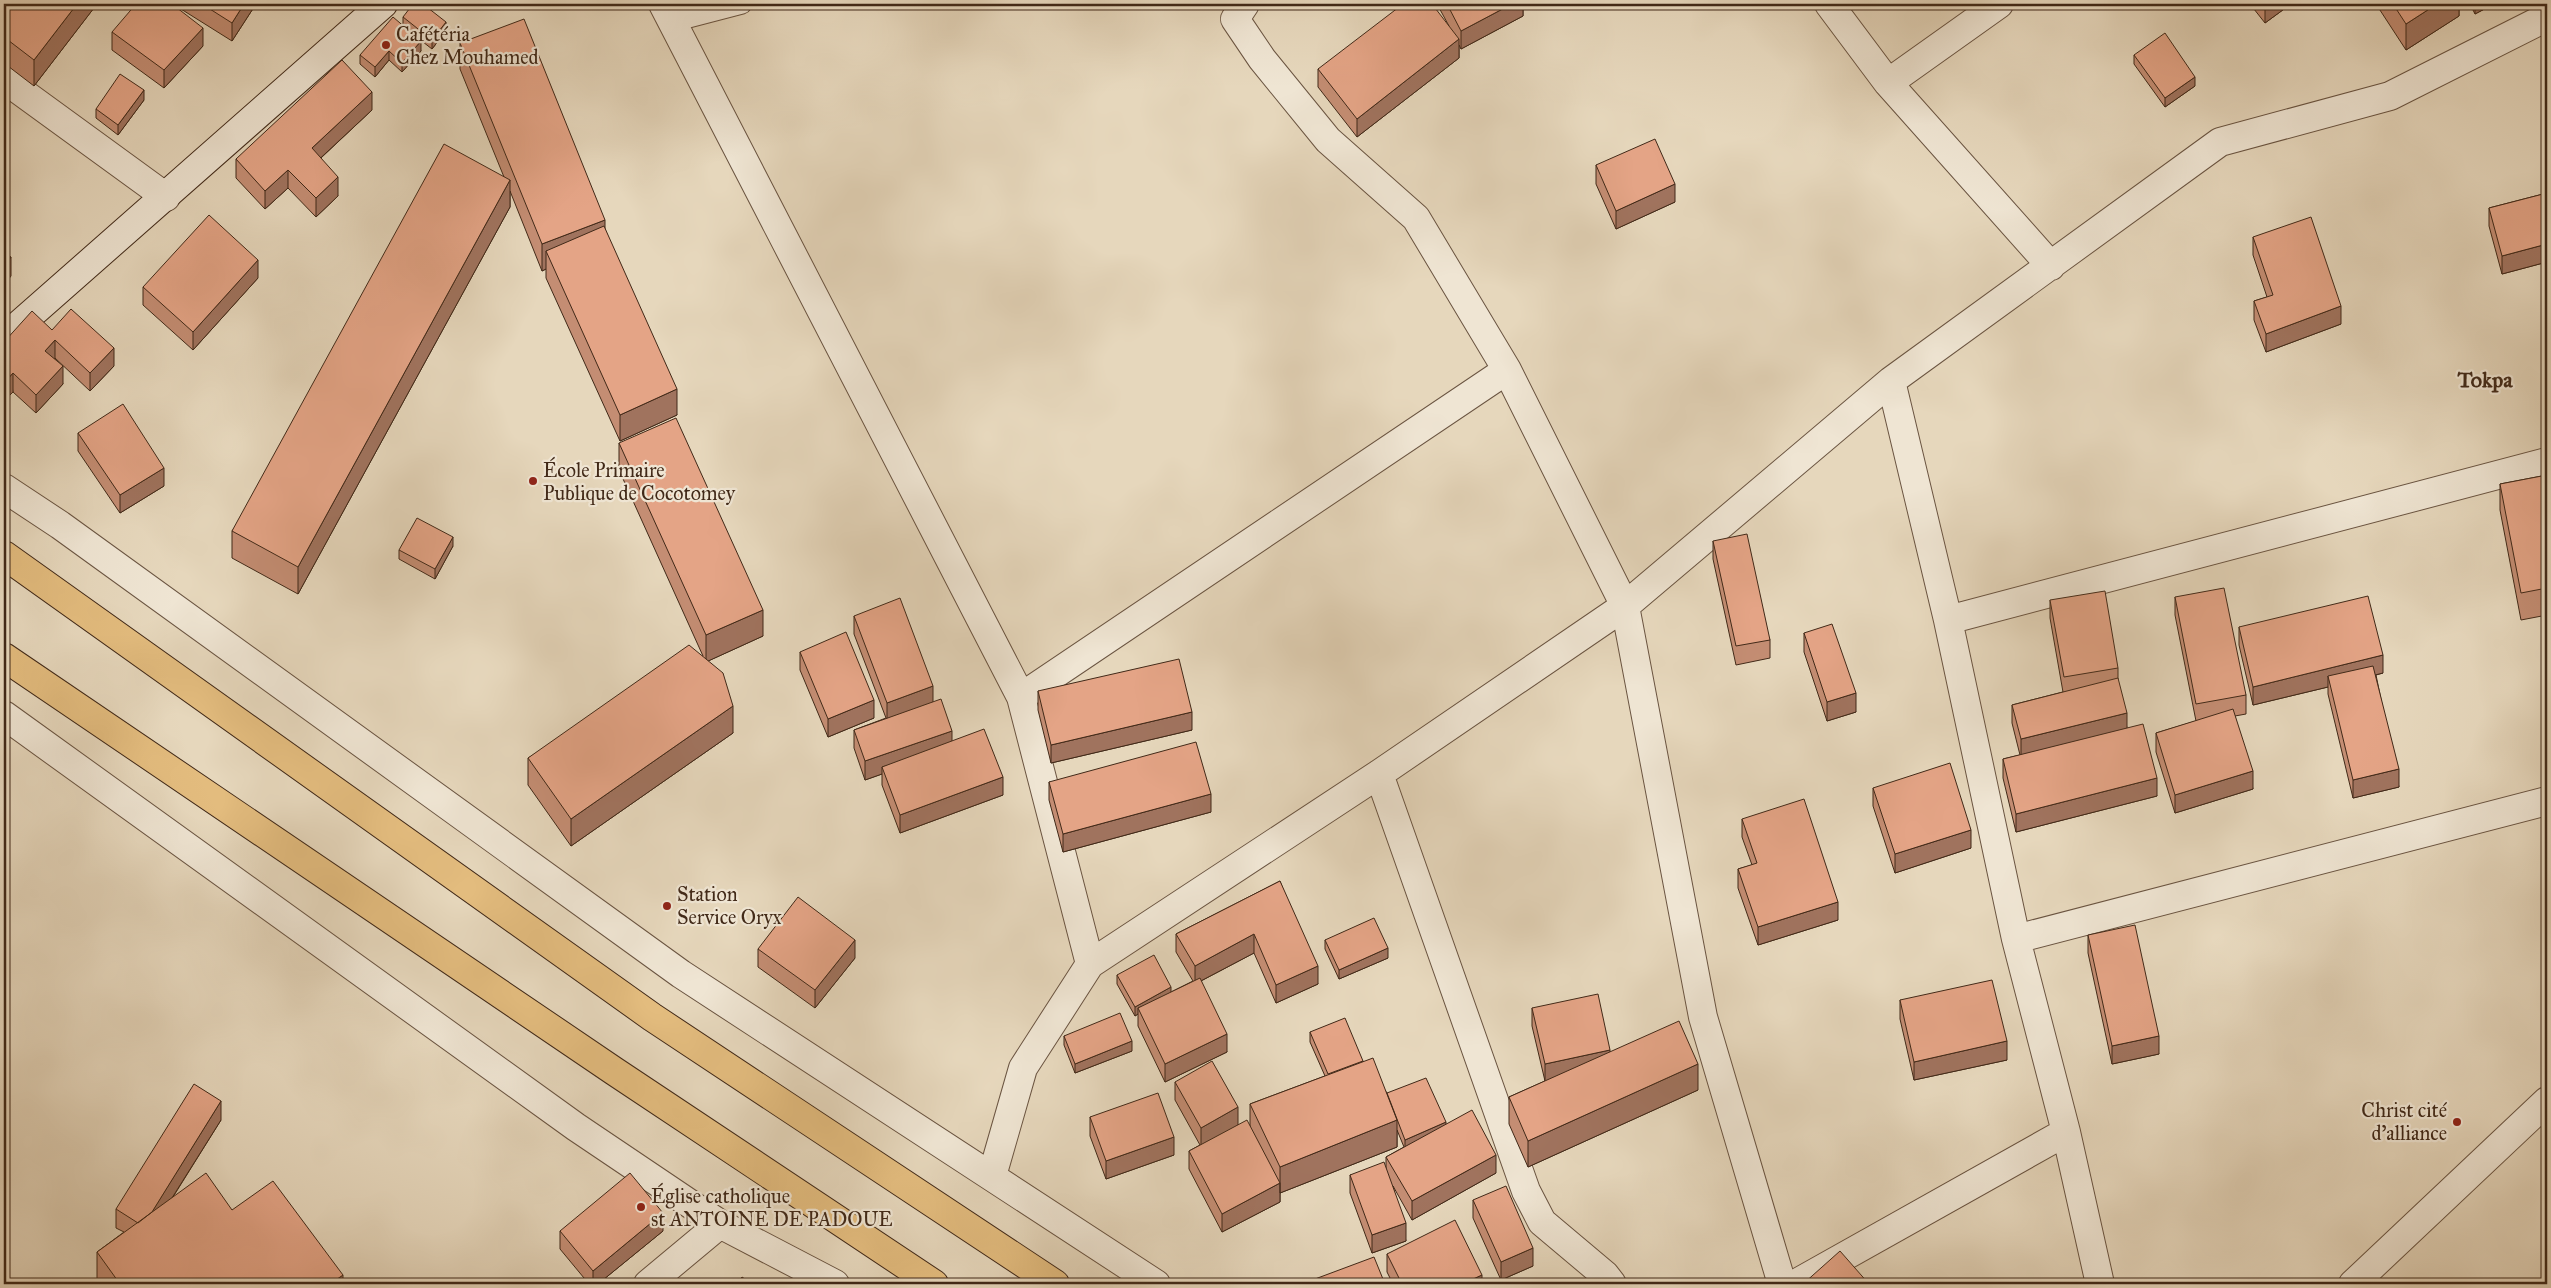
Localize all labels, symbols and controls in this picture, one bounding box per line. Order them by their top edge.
place label: Cafétéria Chez Mouhamed [396,22,539,69]
marker: Cafétéria Chez Mouhamed [380,39,392,51]
district label: Tokpa [2457,366,2513,393]
place label: École Primaire Publique de Cocotomey [543,456,736,506]
marker: École Primaire Publique de Cocotomey [527,475,539,487]
place label: Station Service Oryx [677,882,782,929]
marker: Station Service Oryx [661,900,673,912]
place label: Christ cité d'alliance [2361,1098,2448,1145]
marker: Christ cité d'alliance [2451,1116,2463,1128]
place label: Église catholique st ANTOINE DE PADOUE [651,1182,893,1231]
marker: Église catholique st ANTOINE DE PADOUE [635,1201,647,1213]

